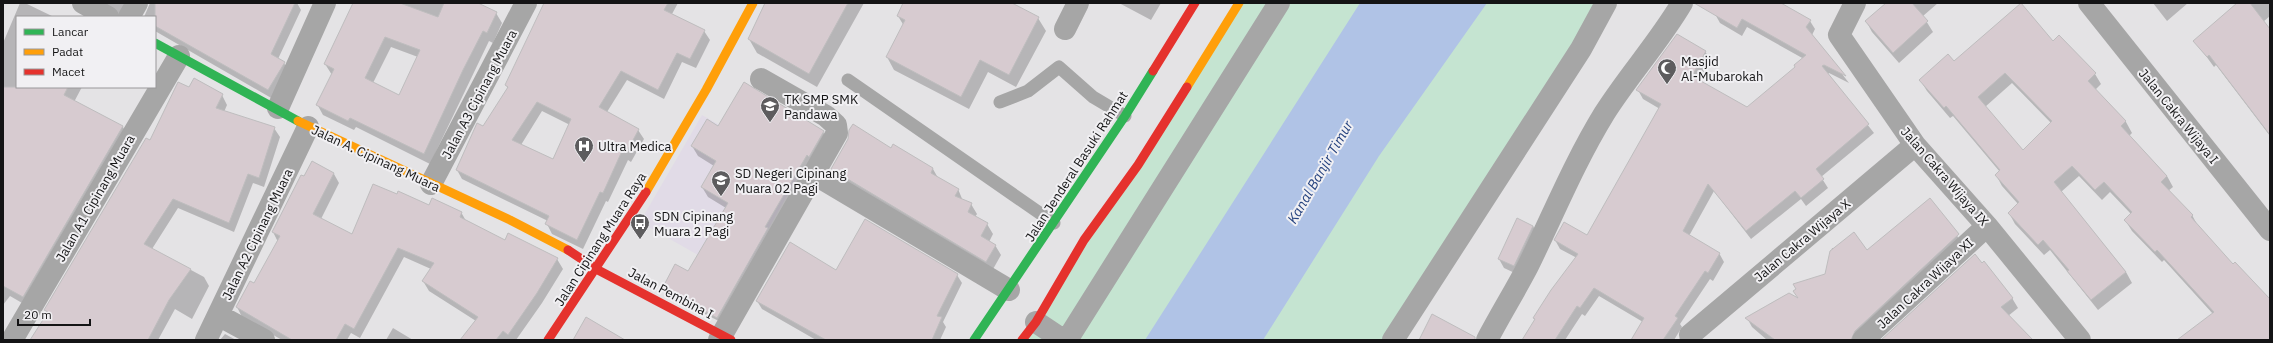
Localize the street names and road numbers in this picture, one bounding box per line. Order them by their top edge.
street label: Jalan A3 Cipinang Muara [438,27,521,162]
street label: Jalan Cakra Wijaya I [2135,65,2222,167]
street label: Jalan Jenderal Basuki Rahmat [1021,88,1132,245]
street label: Jalan A. Cipinang Muara [309,121,443,196]
street label: Jalan Cakra Wijaya IX [1897,123,1992,229]
street label: Jalan A1 Cipinang Muara [52,132,139,265]
street label: Jalan A2 Cipinang Muara [218,166,297,303]
street label: Jalan Cipinang Muara Raya [551,169,650,309]
street label: Jalan Cakra Wijaya X [1751,195,1854,286]
street label: Jalan Cakra Wijaya XI [1874,234,1977,332]
street label: Jalan Pembina I [625,264,716,323]

